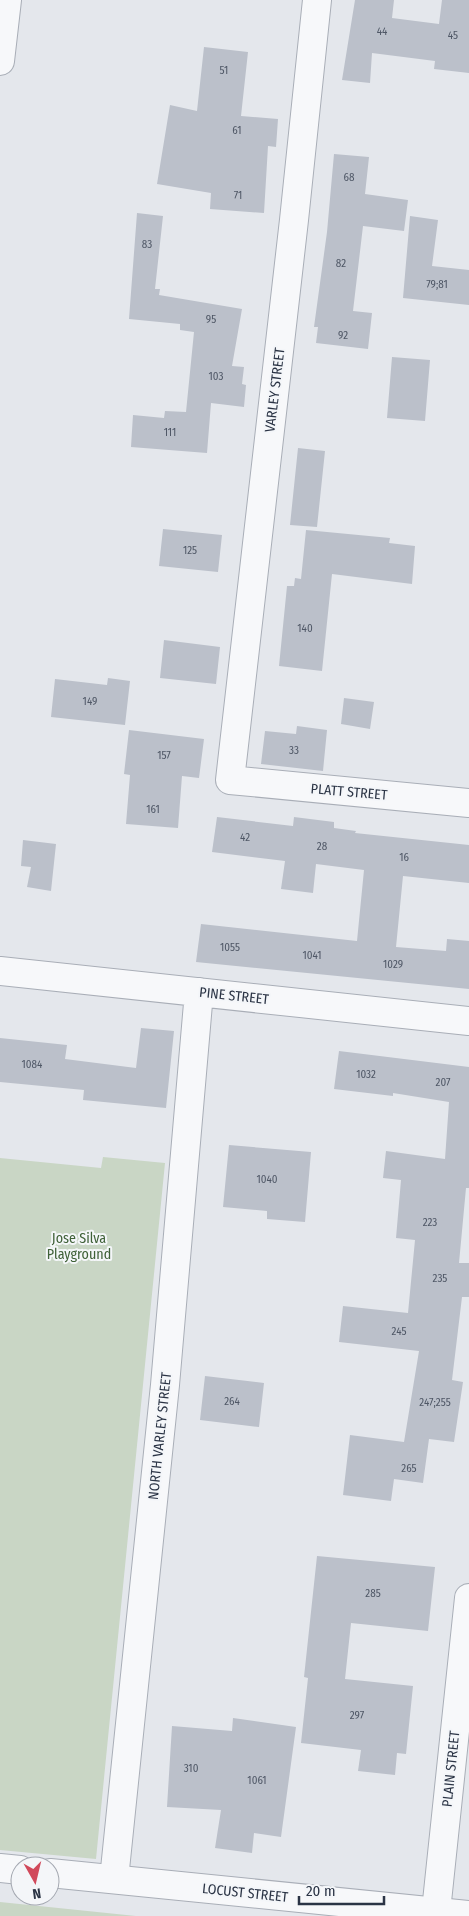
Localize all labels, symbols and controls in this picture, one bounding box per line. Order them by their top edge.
house number: 44 [377,25,388,38]
house number: 45 [448,29,458,42]
house number: 51 [220,64,228,77]
house number: 61 [232,124,242,137]
house number: 68 [344,171,355,184]
house number: 71 [234,189,242,202]
house number: 83 [142,238,152,251]
house number: 82 [336,257,346,270]
house number: 79;81 [426,278,448,291]
house number: 95 [206,313,216,326]
house number: 92 [338,329,348,342]
street label: VARLEY STREET [261,346,289,433]
house number: 103 [209,370,223,383]
house number: 111 [164,426,176,439]
house number: 125 [183,544,197,557]
house number: 140 [297,622,313,635]
house number: 149 [83,695,97,708]
house number: 33 [289,744,299,757]
house number: 157 [157,749,171,762]
street label: PLATT STREET [310,780,389,804]
house number: 161 [146,803,160,816]
house number: 42 [240,831,250,844]
house number: 28 [317,840,328,853]
house number: 16 [399,851,409,864]
house number: 1055 [220,941,240,954]
house number: 1041 [302,949,322,962]
house number: 1029 [383,958,403,971]
street label: PINE STREET [198,984,270,1008]
house number: 1084 [22,1058,43,1071]
house number: 1032 [356,1068,376,1081]
house number: 207 [436,1076,451,1089]
house number: 1040 [256,1173,278,1186]
house number: 223 [423,1216,437,1229]
park label: Jose Silva Playground [47,1230,111,1263]
house number: 235 [433,1272,447,1285]
house number: 245 [392,1325,406,1338]
street label: NORTH VARLEY STREET [145,1371,175,1501]
house number: 264 [224,1395,240,1408]
house number: 247;255 [419,1396,451,1409]
house number: 265 [401,1462,417,1475]
house number: 285 [365,1587,381,1600]
house number: 297 [350,1709,365,1722]
street label: PLAIN STREET [439,1729,464,1808]
house number: 310 [184,1762,199,1775]
house number: 1061 [247,1774,267,1787]
north arrow [10,1856,60,1906]
scale bar [299,1874,384,1906]
street label: LOCUST STREET [201,1880,289,1906]
text: 20 m [306,1882,336,1900]
text: N [31,1884,42,1902]

